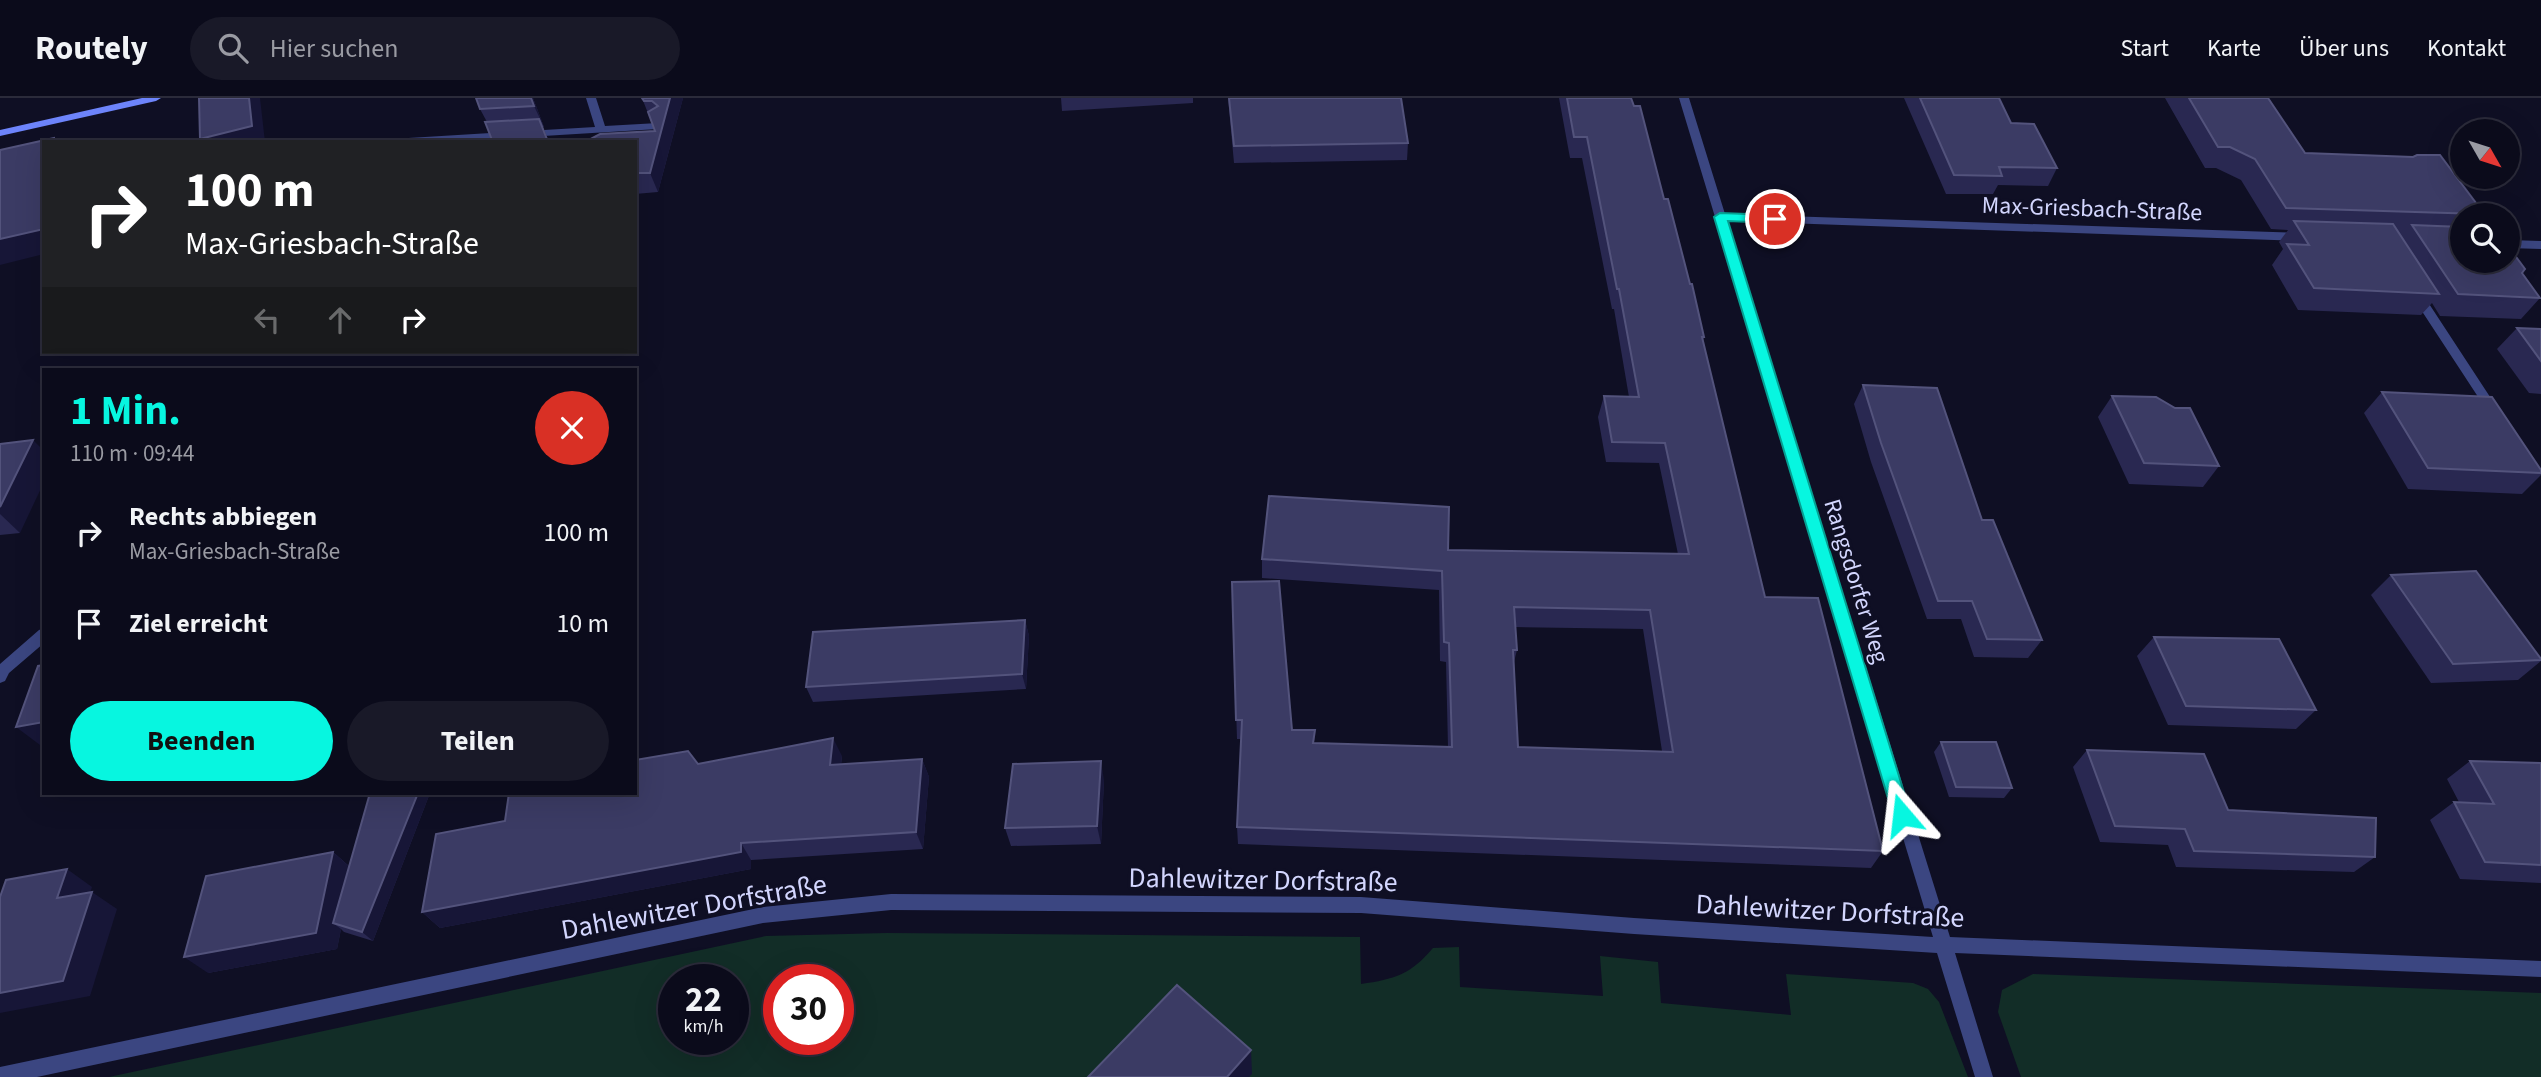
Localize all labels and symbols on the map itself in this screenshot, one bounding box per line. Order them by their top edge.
north arrow [2450,119,2520,189]
street label: Max-Griesbach-Straße [1981,188,2203,230]
pin [1745,189,1805,249]
street label: Rangsdorfer Weg [1814,495,1898,667]
position arrow [1865,778,1939,852]
street label: Dahlewitzer Dorfstraße [1128,858,1398,902]
street label: Dahlewitzer Dorfstraße [558,864,830,950]
street label: Dahlewitzer Dorfstraße [1695,884,1965,938]
speed limit sign: 30 [763,964,854,1055]

